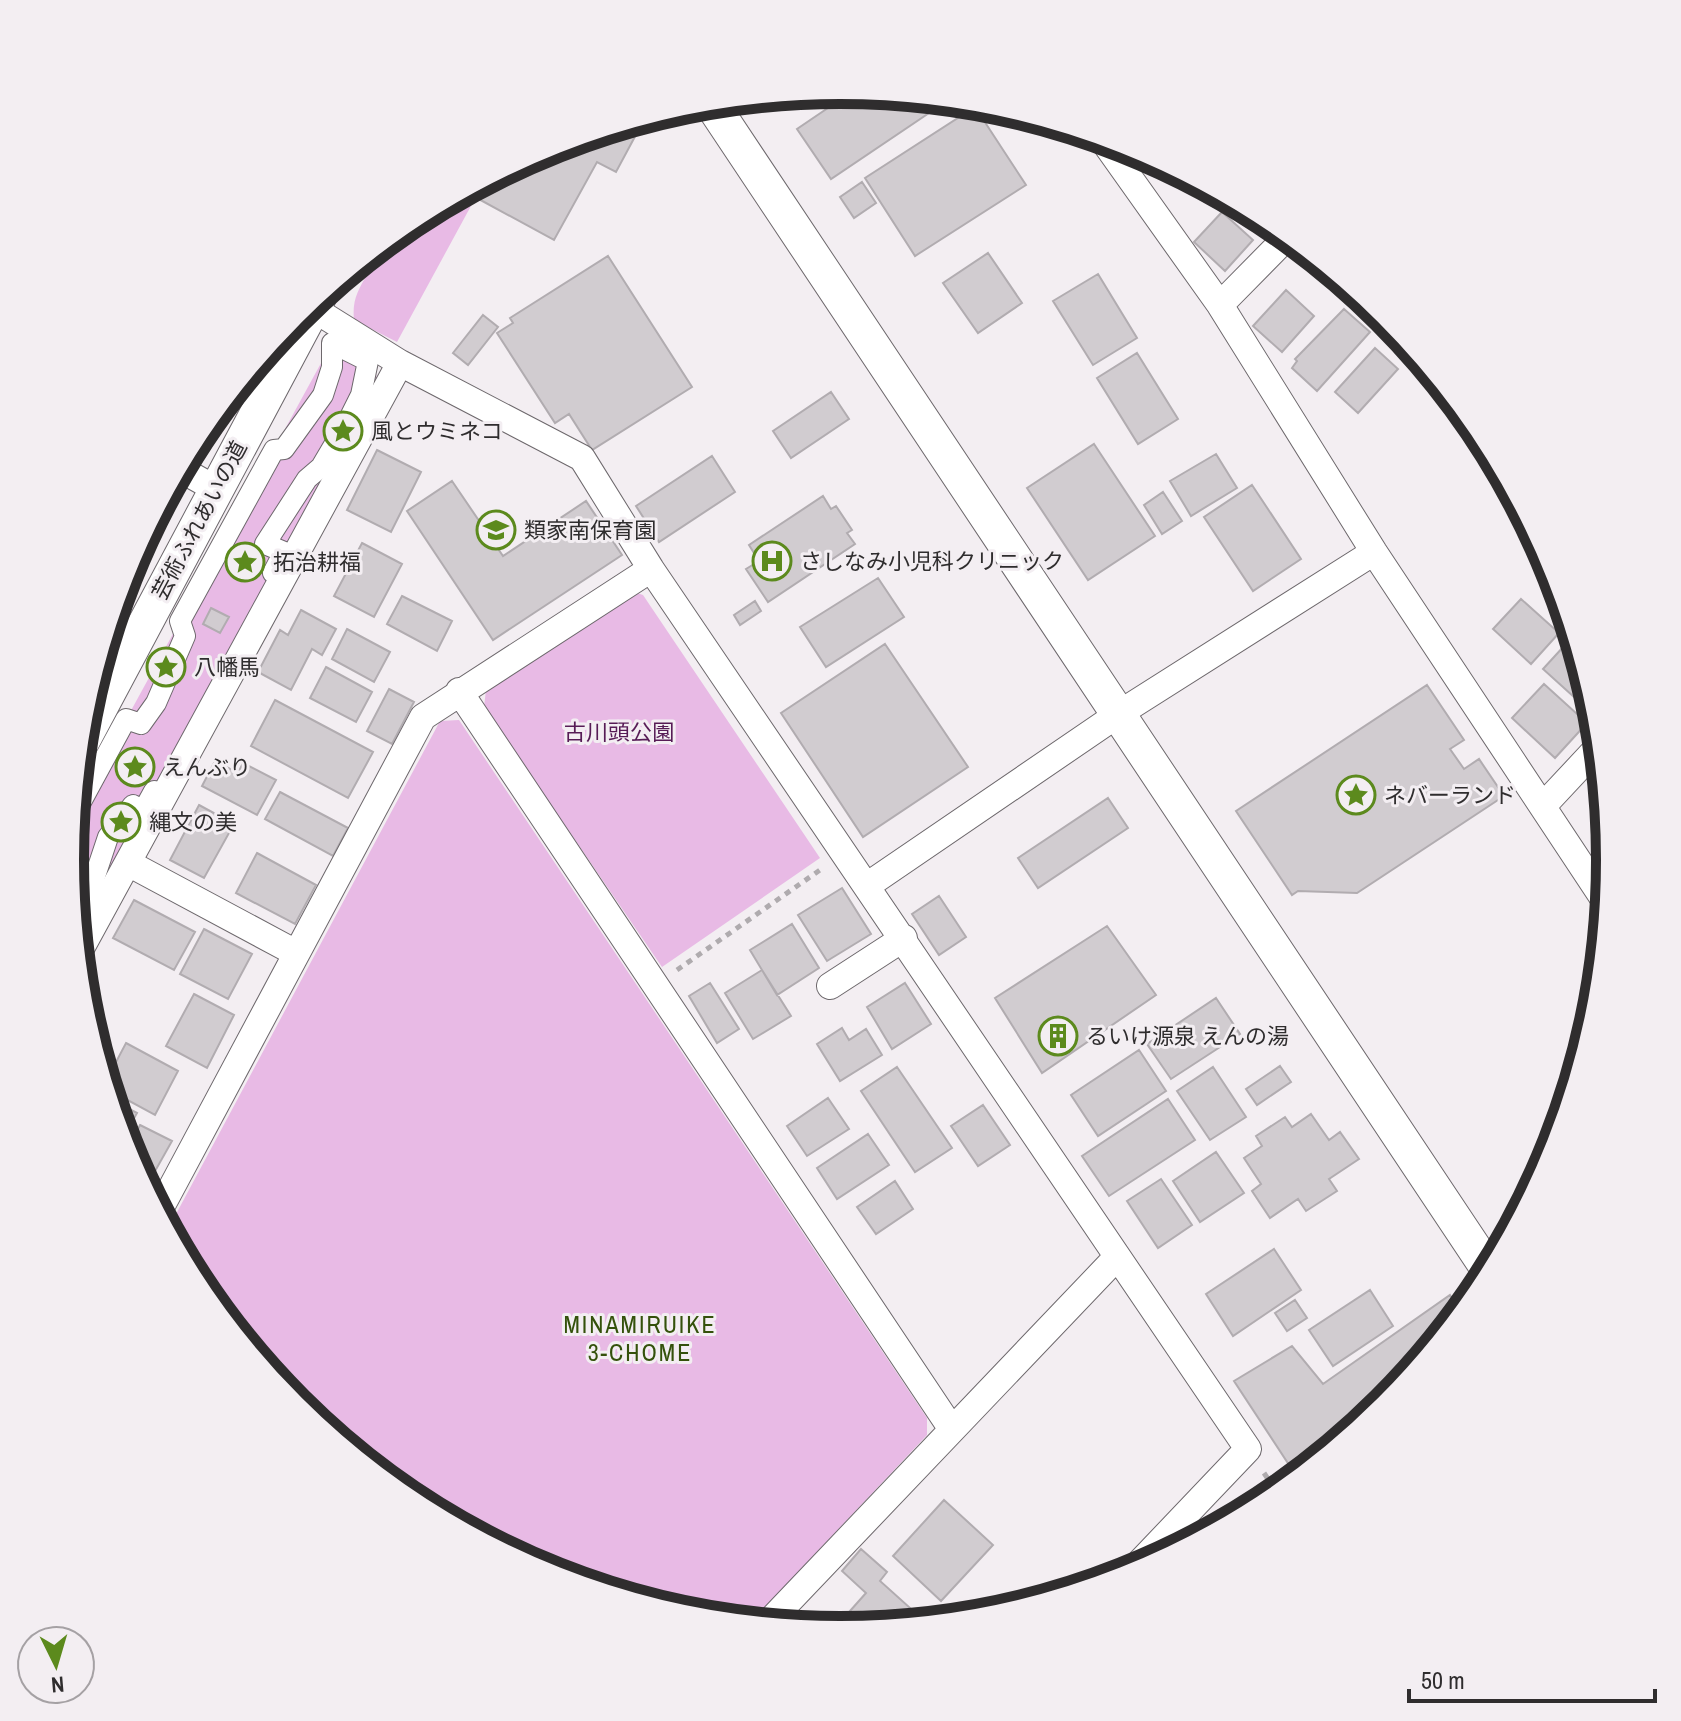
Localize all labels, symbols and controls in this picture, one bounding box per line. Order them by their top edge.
place icon: 風とウミネコ [322,410,364,452]
place label: 風とウミネコ [371,416,503,446]
street label: 芸術ふれあいの道 [144,435,254,605]
school or university icon: 類家南保育園 [475,509,517,551]
place label: 類家南保育園 [524,515,656,545]
hospital icon: さしなみ小児科クリニック [751,540,793,582]
place icon: 拓治耕福 [224,541,266,583]
place label: さしなみ小児科クリニック [800,546,1064,576]
place label: 拓治耕福 [273,547,361,577]
place icon: 八幡馬 [145,646,187,688]
place label: 八幡馬 [194,652,260,682]
park label: 古川頭公園 [564,717,674,747]
place icon: えんぶり [114,746,156,788]
place label: えんぶり [163,752,251,782]
place icon: ネバーランド [1335,774,1377,816]
place label: ネバーランド [1384,780,1516,810]
place icon: 縄文の美 [100,801,142,843]
place label: 縄文の美 [149,807,237,837]
building icon: るいけ源泉 えんの湯 [1037,1015,1079,1057]
place label: るいけ源泉 えんの湯 [1086,1021,1289,1051]
district label: MINAMIRUIKE 3-CHOME [563,1308,717,1368]
north arrow [16,1625,96,1705]
scale bar [1409,1653,1655,1703]
text: 50 m [1421,1664,1465,1696]
text: N [50,1669,66,1700]

